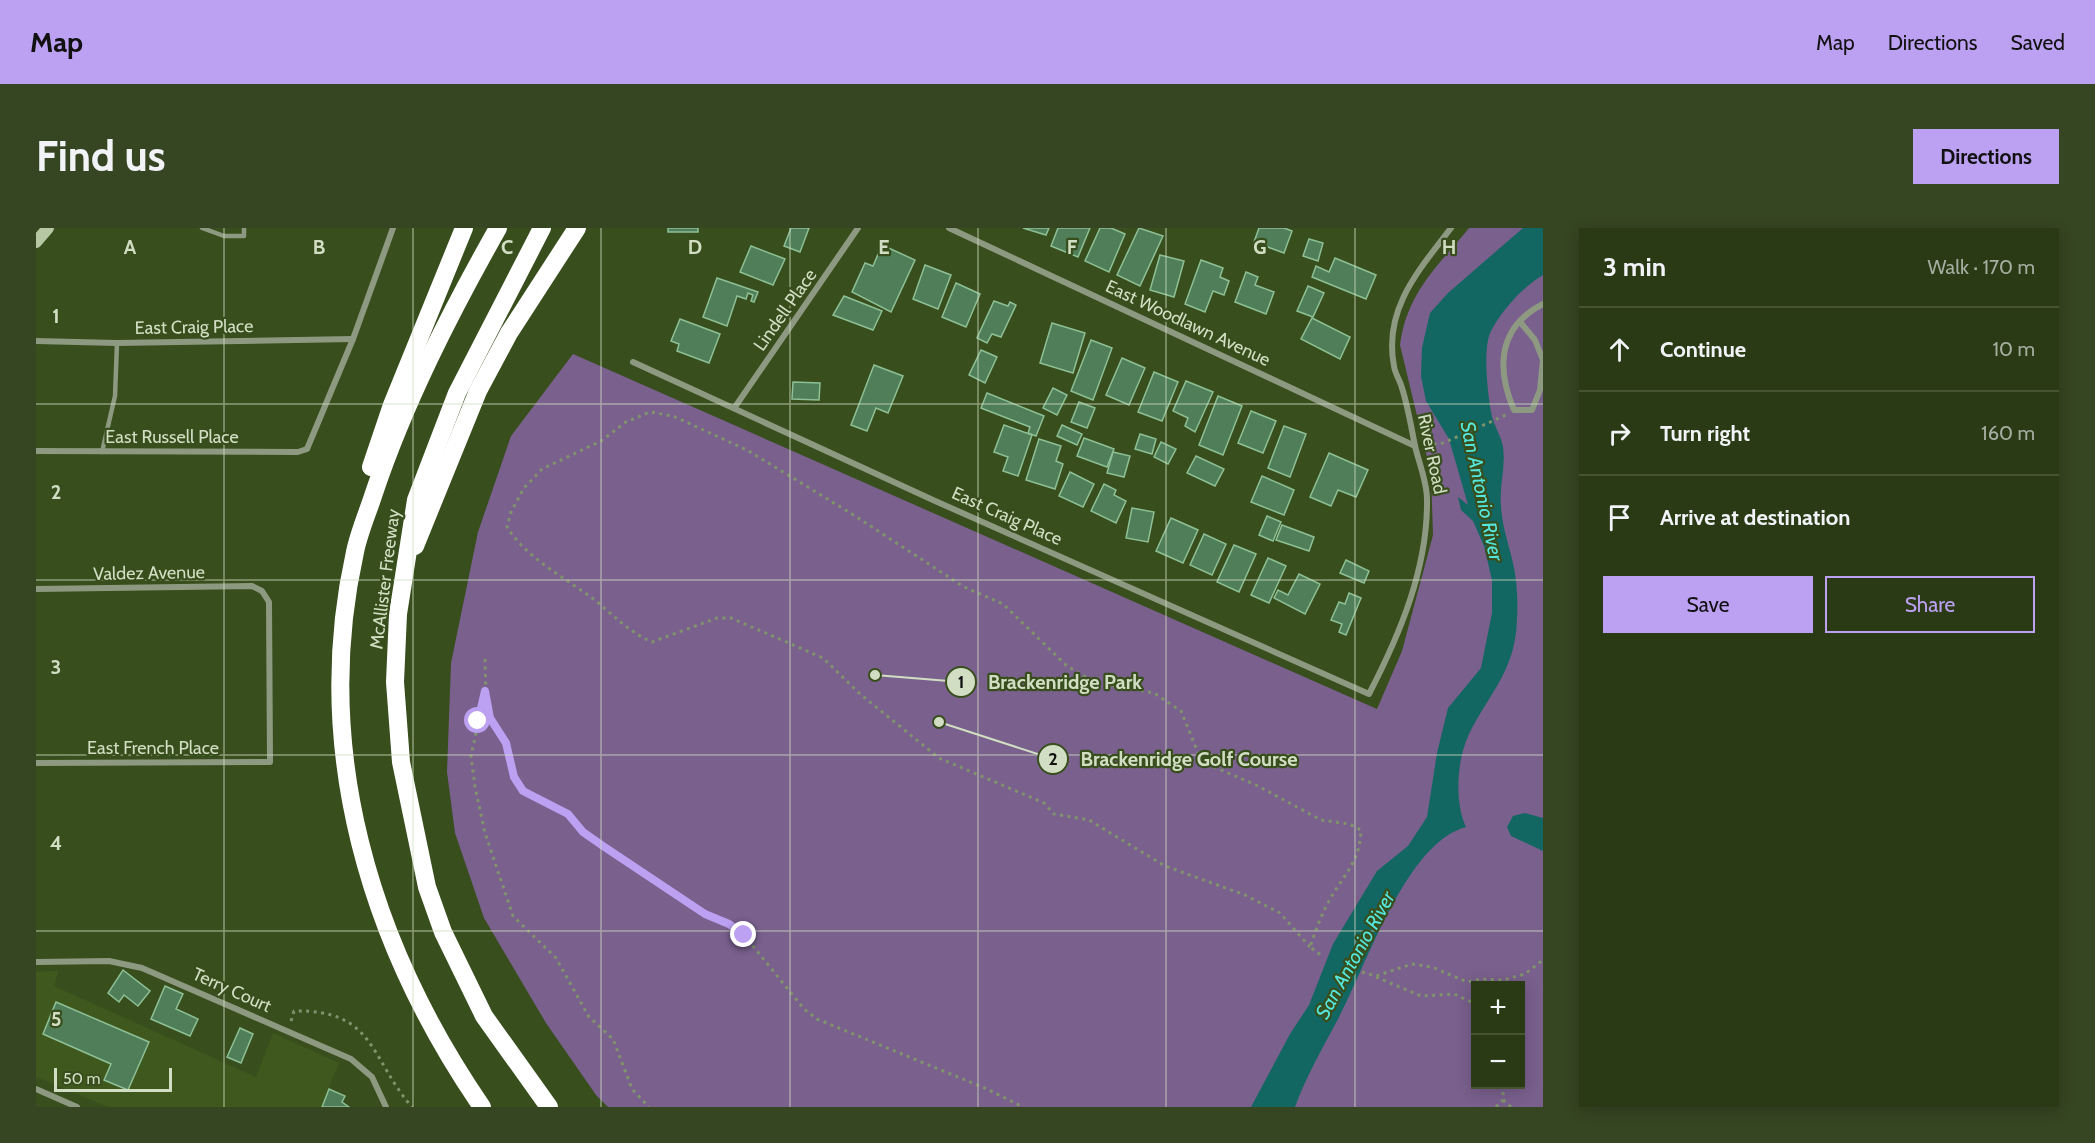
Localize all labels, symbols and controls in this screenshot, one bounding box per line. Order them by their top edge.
text: Map [30,25,83,59]
text: Map [1816,30,1855,55]
text: Directions [1888,30,1977,55]
text: Saved [2010,30,2065,55]
button: Directions [1913,129,2059,184]
text: Find us [36,130,165,182]
text: A [124,235,137,259]
text: B [313,235,325,259]
text: C [501,235,513,259]
text: D [688,235,702,259]
text: E [878,235,890,259]
text: F [1067,235,1078,259]
text: G [1253,235,1267,259]
text: H [1442,235,1456,259]
text: 3 min [1603,251,1666,283]
text: Walk · 170 m [1927,255,2035,279]
street label: Lindell Place [749,265,821,355]
street label: East Woodlawn Avenue [1102,275,1274,371]
text: 1 [52,304,60,328]
street label: East Craig Place [135,315,253,339]
icon: ahead [1603,333,1636,366]
text: Continue [1660,336,1746,363]
text: 10 m [1992,337,2035,361]
street label: River Road [1413,412,1451,496]
icon: right [1603,417,1636,450]
water label: San Antonio River [1455,419,1509,564]
text: Turn right [1660,420,1750,447]
text: 160 m [1981,421,2035,445]
street label: East Russell Place [105,426,239,448]
text: 2 [51,480,61,504]
street label: East Craig Place [948,482,1066,550]
icon: arrive [1603,501,1636,534]
text: Arrive at destination [1660,504,1850,531]
street label: McAllister Freeway [365,508,405,650]
street label: Valdez Avenue [93,561,205,585]
button: Save [1603,576,1813,633]
button: Share [1825,576,2035,633]
text: 3 [51,655,61,679]
callout: Brackenridge Park [946,663,1154,701]
text: Brackenridge Park [988,670,1142,694]
text: 1 [958,671,964,693]
route start [464,707,490,733]
street label: East French Place [87,737,219,759]
callout: Brackenridge Golf Course [1038,740,1309,778]
text: Brackenridge Golf Course [1081,747,1297,771]
text: 2 [1048,748,1058,770]
text: 4 [50,831,62,855]
water label: San Antonio River [1310,886,1400,1023]
route end [730,921,756,947]
street label: Terry Court [189,963,275,1017]
map controls [1471,981,1525,1089]
button: + [1471,981,1525,1035]
text: 5 [51,1007,61,1031]
button: − [1471,1035,1525,1089]
scale bar [54,1065,172,1092]
text: 50 m [63,1069,100,1088]

